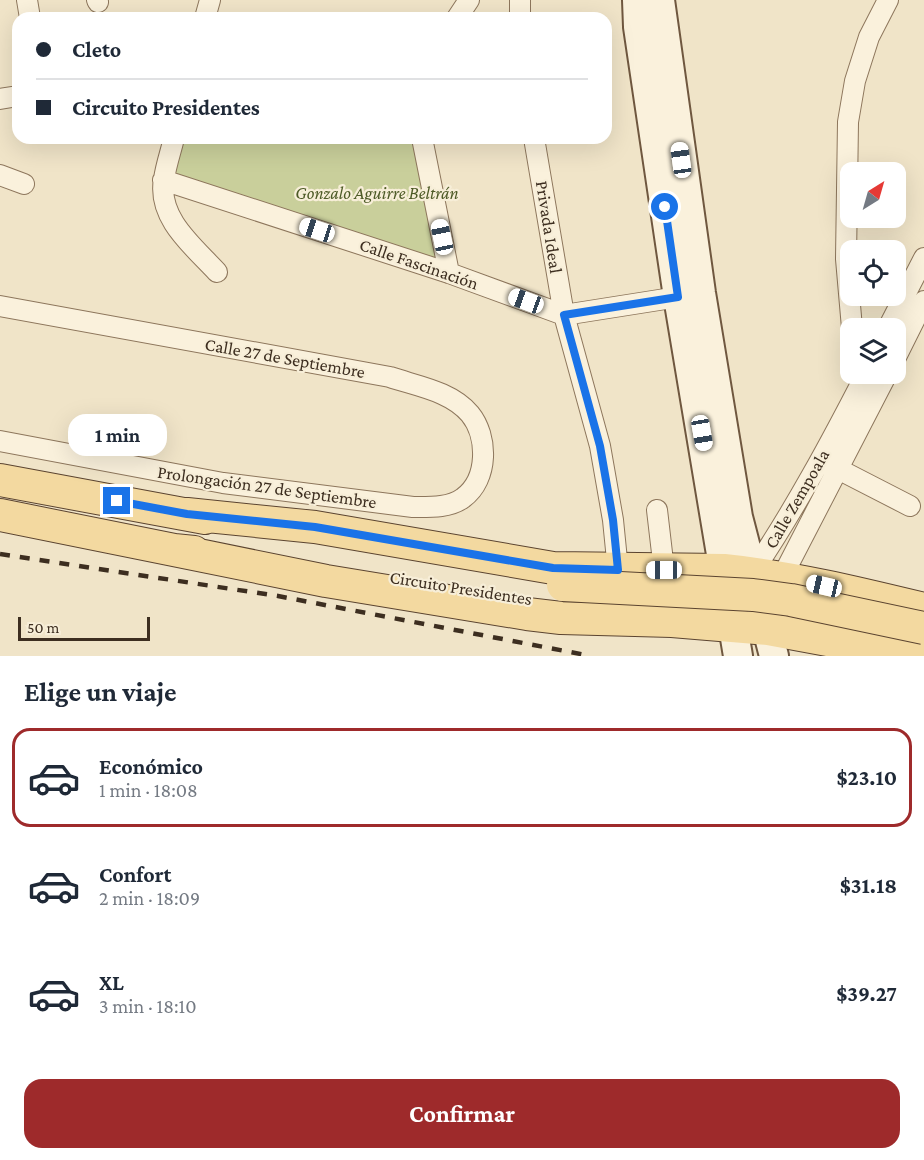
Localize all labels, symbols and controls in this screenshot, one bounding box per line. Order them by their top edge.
text: Cleto [72,37,121,62]
text: Circuito Presidentes [72,95,260,120]
car [670,141,692,179]
north arrow [840,162,906,228]
map controls [840,162,906,384]
street label: Privada Ideal [532,179,566,275]
park label: Gonzalo Aguirre Beltrán [295,183,459,203]
route start [651,193,678,220]
car [297,216,337,244]
car [429,218,455,256]
street label: Calle Fascinación [357,234,481,294]
button: locate [840,240,906,306]
car [506,286,546,316]
button: layers [840,318,906,384]
street label: Calle 27 de Septiembre [203,334,367,382]
callout: 1 min [68,414,166,456]
car [690,414,714,452]
text: 1 min [95,424,140,446]
street label: Calle Zempoala [761,446,833,552]
street label: Prolongación 27 de Septiembre [156,462,378,512]
route end [103,487,130,514]
car [646,561,682,579]
street label: Circuito Presidentes [388,567,534,609]
car [804,573,844,599]
scale bar [18,614,150,642]
text: 50 m [27,619,59,636]
text: Elige un viaje [24,677,177,707]
icon: car [27,751,81,805]
text: Económico [99,754,203,779]
text: $23.10 [836,765,897,790]
text: 1 min · 18:08 [99,779,198,801]
icon: car [27,859,81,913]
text: Confort [99,862,172,887]
text: $31.18 [840,873,897,898]
text: 2 min · 18:09 [99,887,200,909]
icon: car [27,967,81,1021]
text: XL [99,970,124,995]
text: $39.27 [836,981,897,1006]
text: 3 min · 18:10 [99,995,197,1017]
button: Confirmar [24,1079,900,1148]

